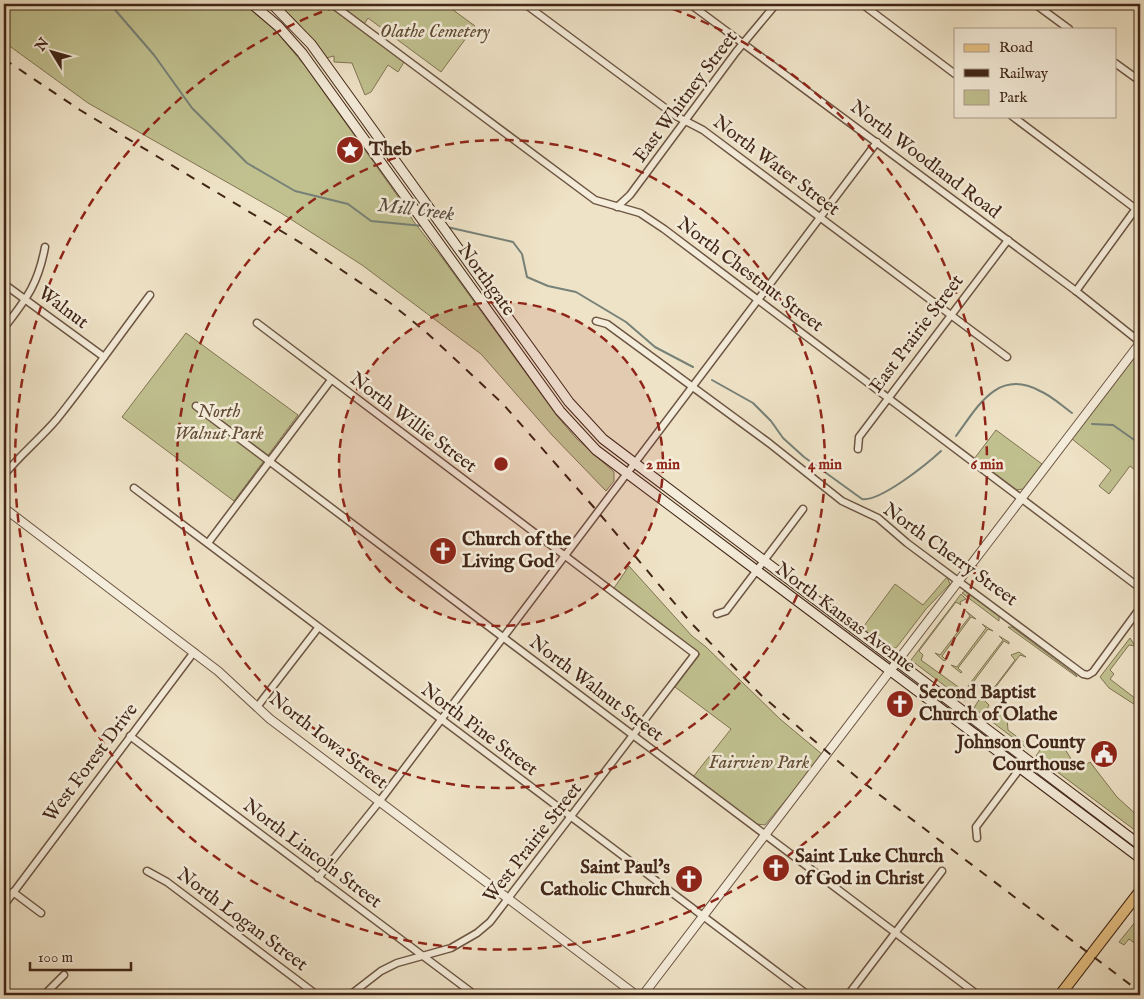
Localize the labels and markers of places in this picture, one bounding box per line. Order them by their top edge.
place icon: Theb [335,135,365,165]
place label: Theb [368,138,412,162]
centre of rings [492,455,510,473]
place label: Church of the Living God [462,528,572,574]
church icon: Church of the Living God [428,536,458,566]
place label: Second Baptist Church of Olathe [919,681,1058,727]
church icon: Second Baptist Church of Olathe [885,689,915,719]
place label: Johnson County Courthouse [954,731,1086,777]
public building icon: Johnson County Courthouse [1089,739,1119,769]
place label: Saint Luke Church of God in Christ [795,845,945,891]
church icon: Saint Luke Church of God in Christ [761,853,791,883]
place label: Saint Paul's Catholic Church [540,856,671,902]
church icon: Saint Paul's Catholic Church [674,864,704,894]

